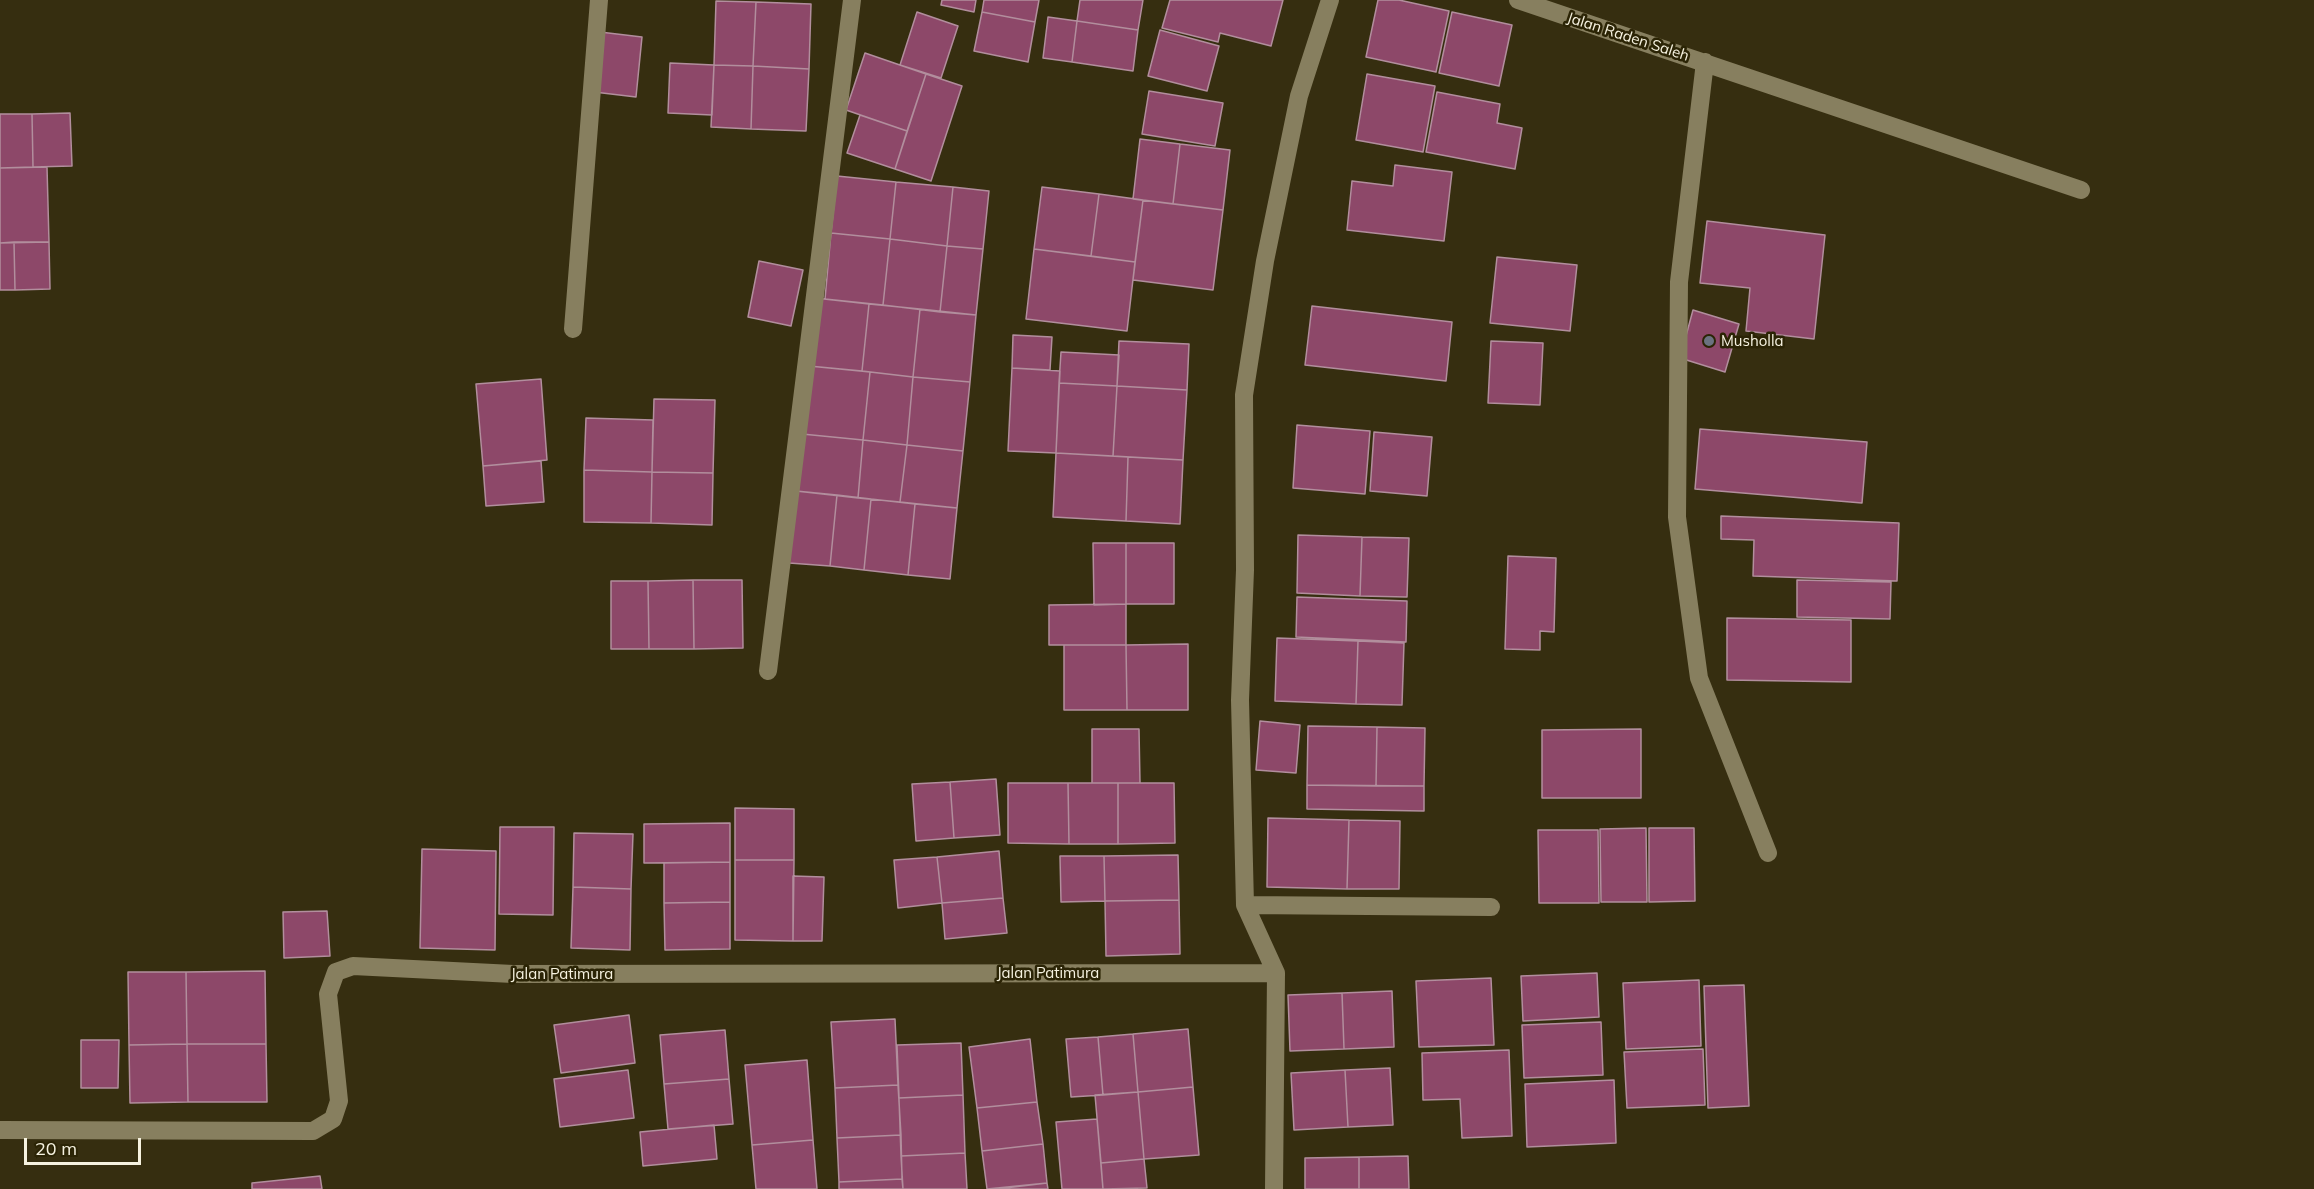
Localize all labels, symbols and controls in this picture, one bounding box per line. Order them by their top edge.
street label: Jalan Raden Saleh [1565,9,1691,65]
place label: Musholla [1721,332,1783,350]
marker: Musholla [1702,334,1716,348]
street label: Jalan Patimura [997,964,1099,982]
street label: Jalan Patimura [511,965,613,983]
scale bar [27,1126,144,1164]
text: 20 m [35,1137,77,1160]

